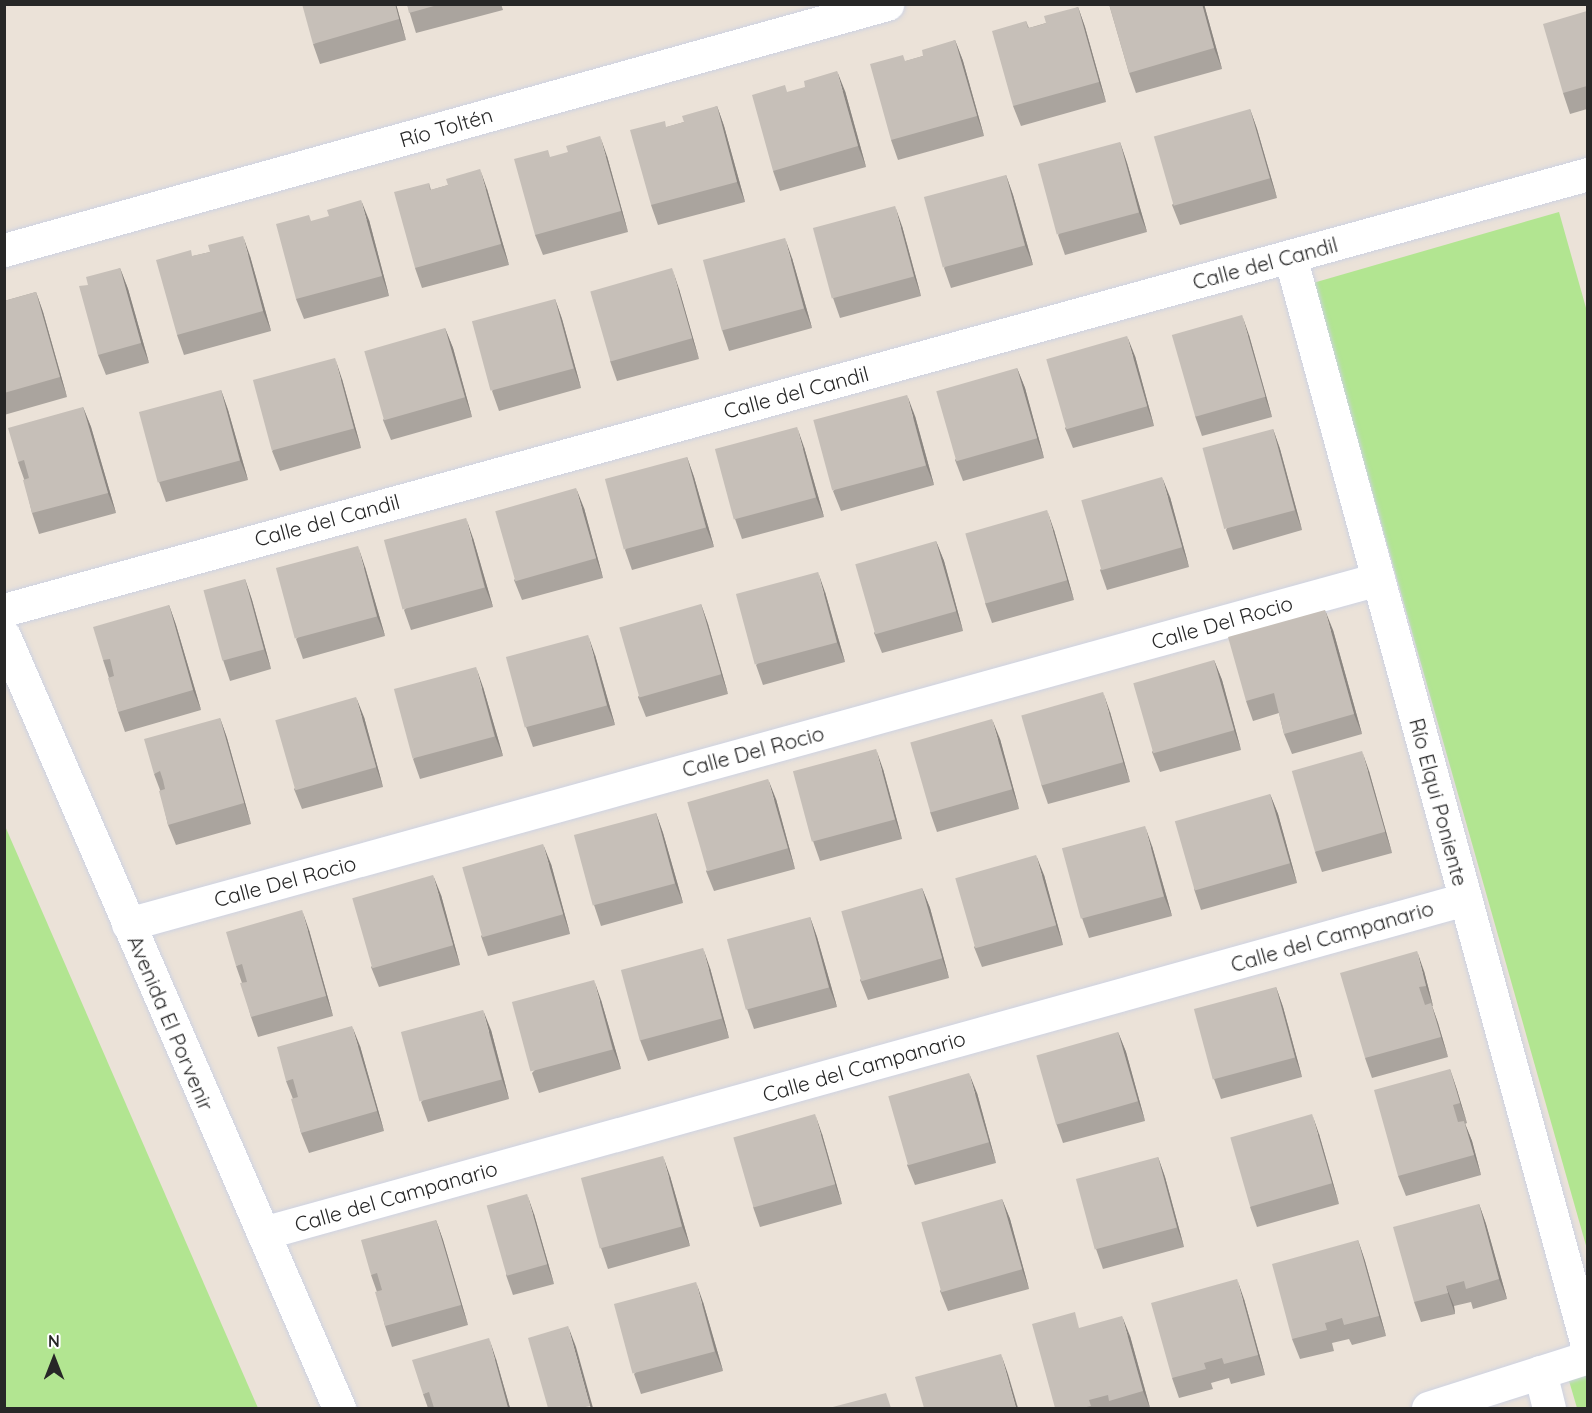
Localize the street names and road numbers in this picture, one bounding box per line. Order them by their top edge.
street label: Río Toltén [397,102,495,152]
street label: Calle del Candil [1190,232,1340,294]
street label: Calle del Candil [721,361,871,423]
street label: Calle del Candil [252,489,402,551]
street label: Calle Del Rocio [1148,590,1296,654]
street label: Río Elqui Poniente [1404,715,1474,889]
street label: Calle Del Rocio [679,720,827,782]
street label: Calle Del Rocio [211,850,359,912]
street label: Calle del Campanario [1228,895,1436,977]
street label: Avenida El Porvenir [123,932,219,1114]
street label: Calle del Campanario [760,1025,968,1107]
street label: Calle del Campanario [292,1155,500,1237]

